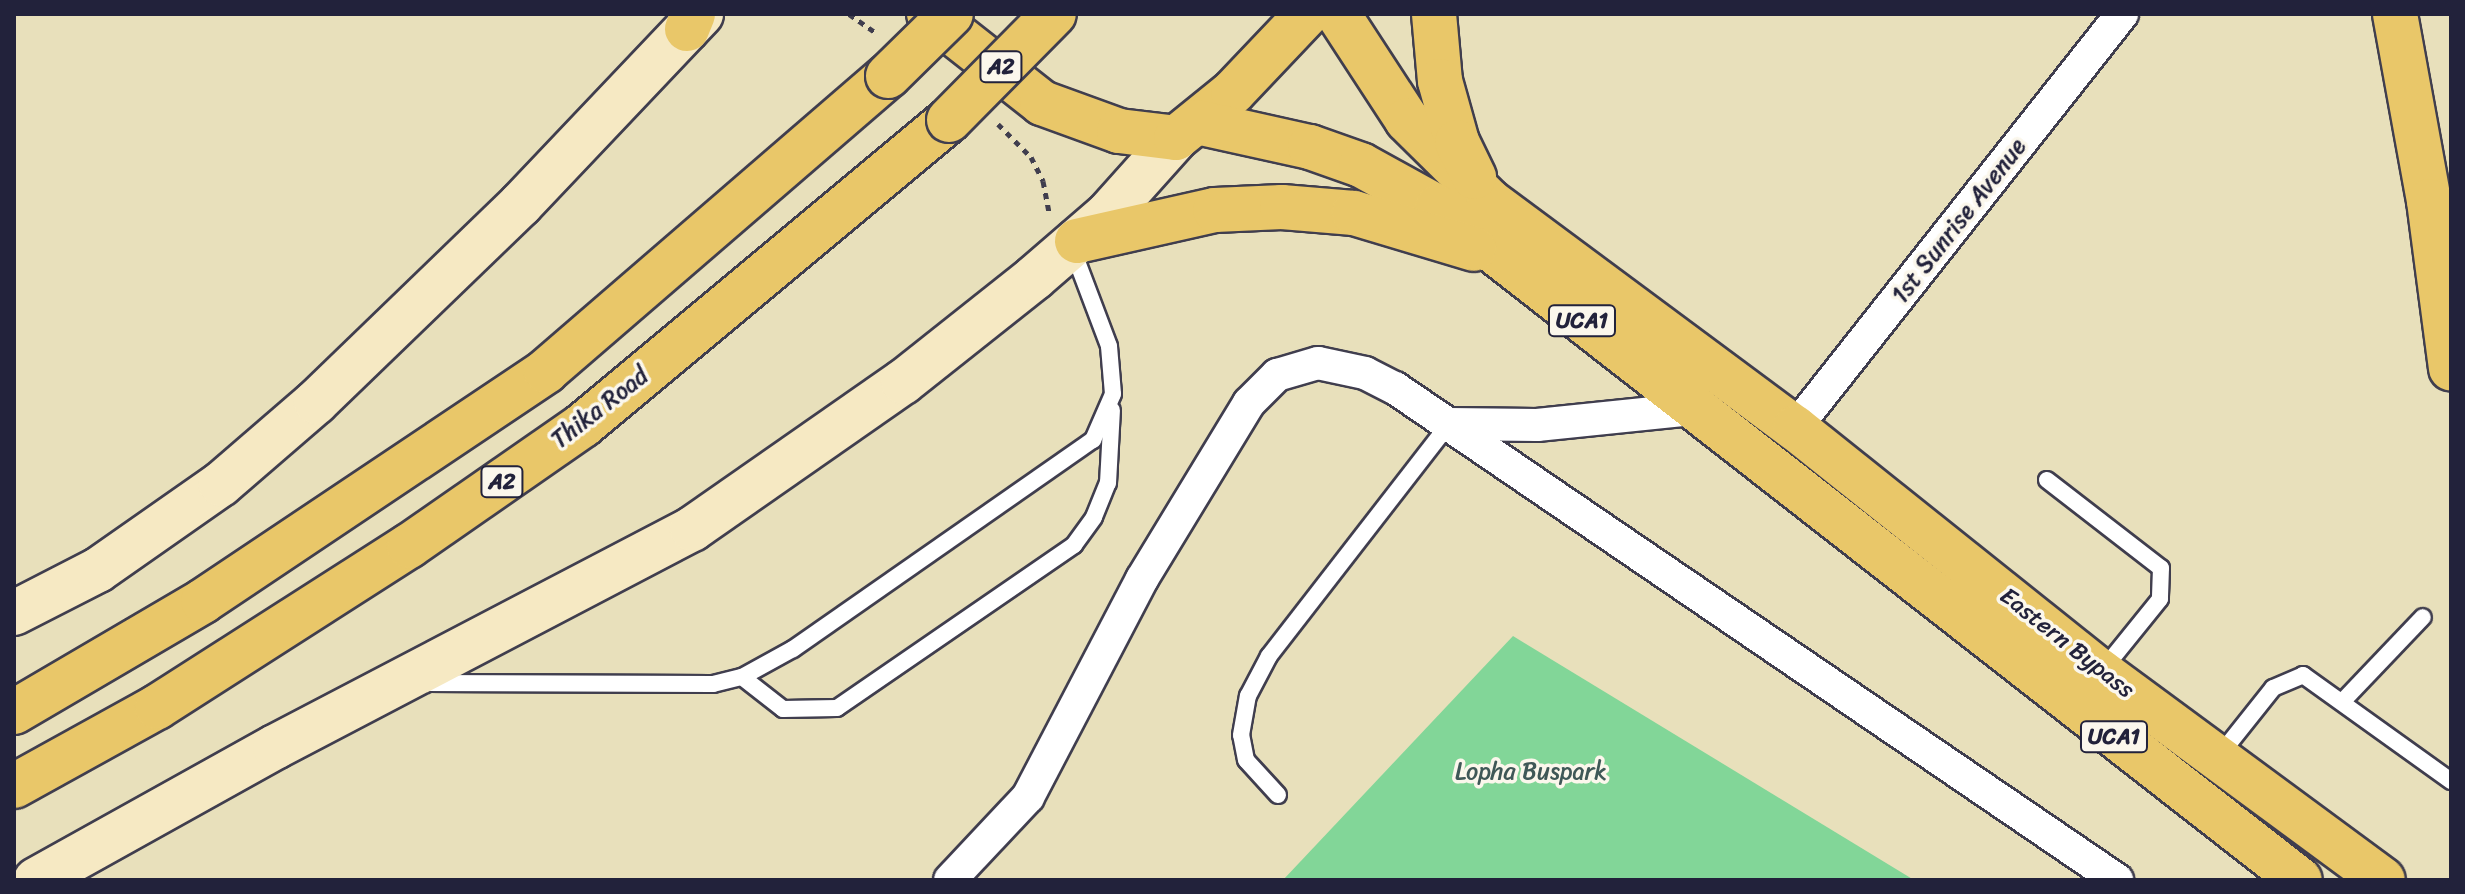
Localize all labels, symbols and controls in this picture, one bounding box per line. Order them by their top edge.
road number: A2 [979,49,1023,85]
street label: 1st Sunrise Avenue [1886,133,2032,309]
road number: UCA1 [1546,303,1618,339]
street label: Thika Road [546,361,654,455]
road number: A2 [480,464,524,500]
street label: Eastern Bypass [1995,582,2139,704]
road number: UCA1 [2078,719,2150,755]
park label: Lopha Buspark [1454,758,1608,786]

